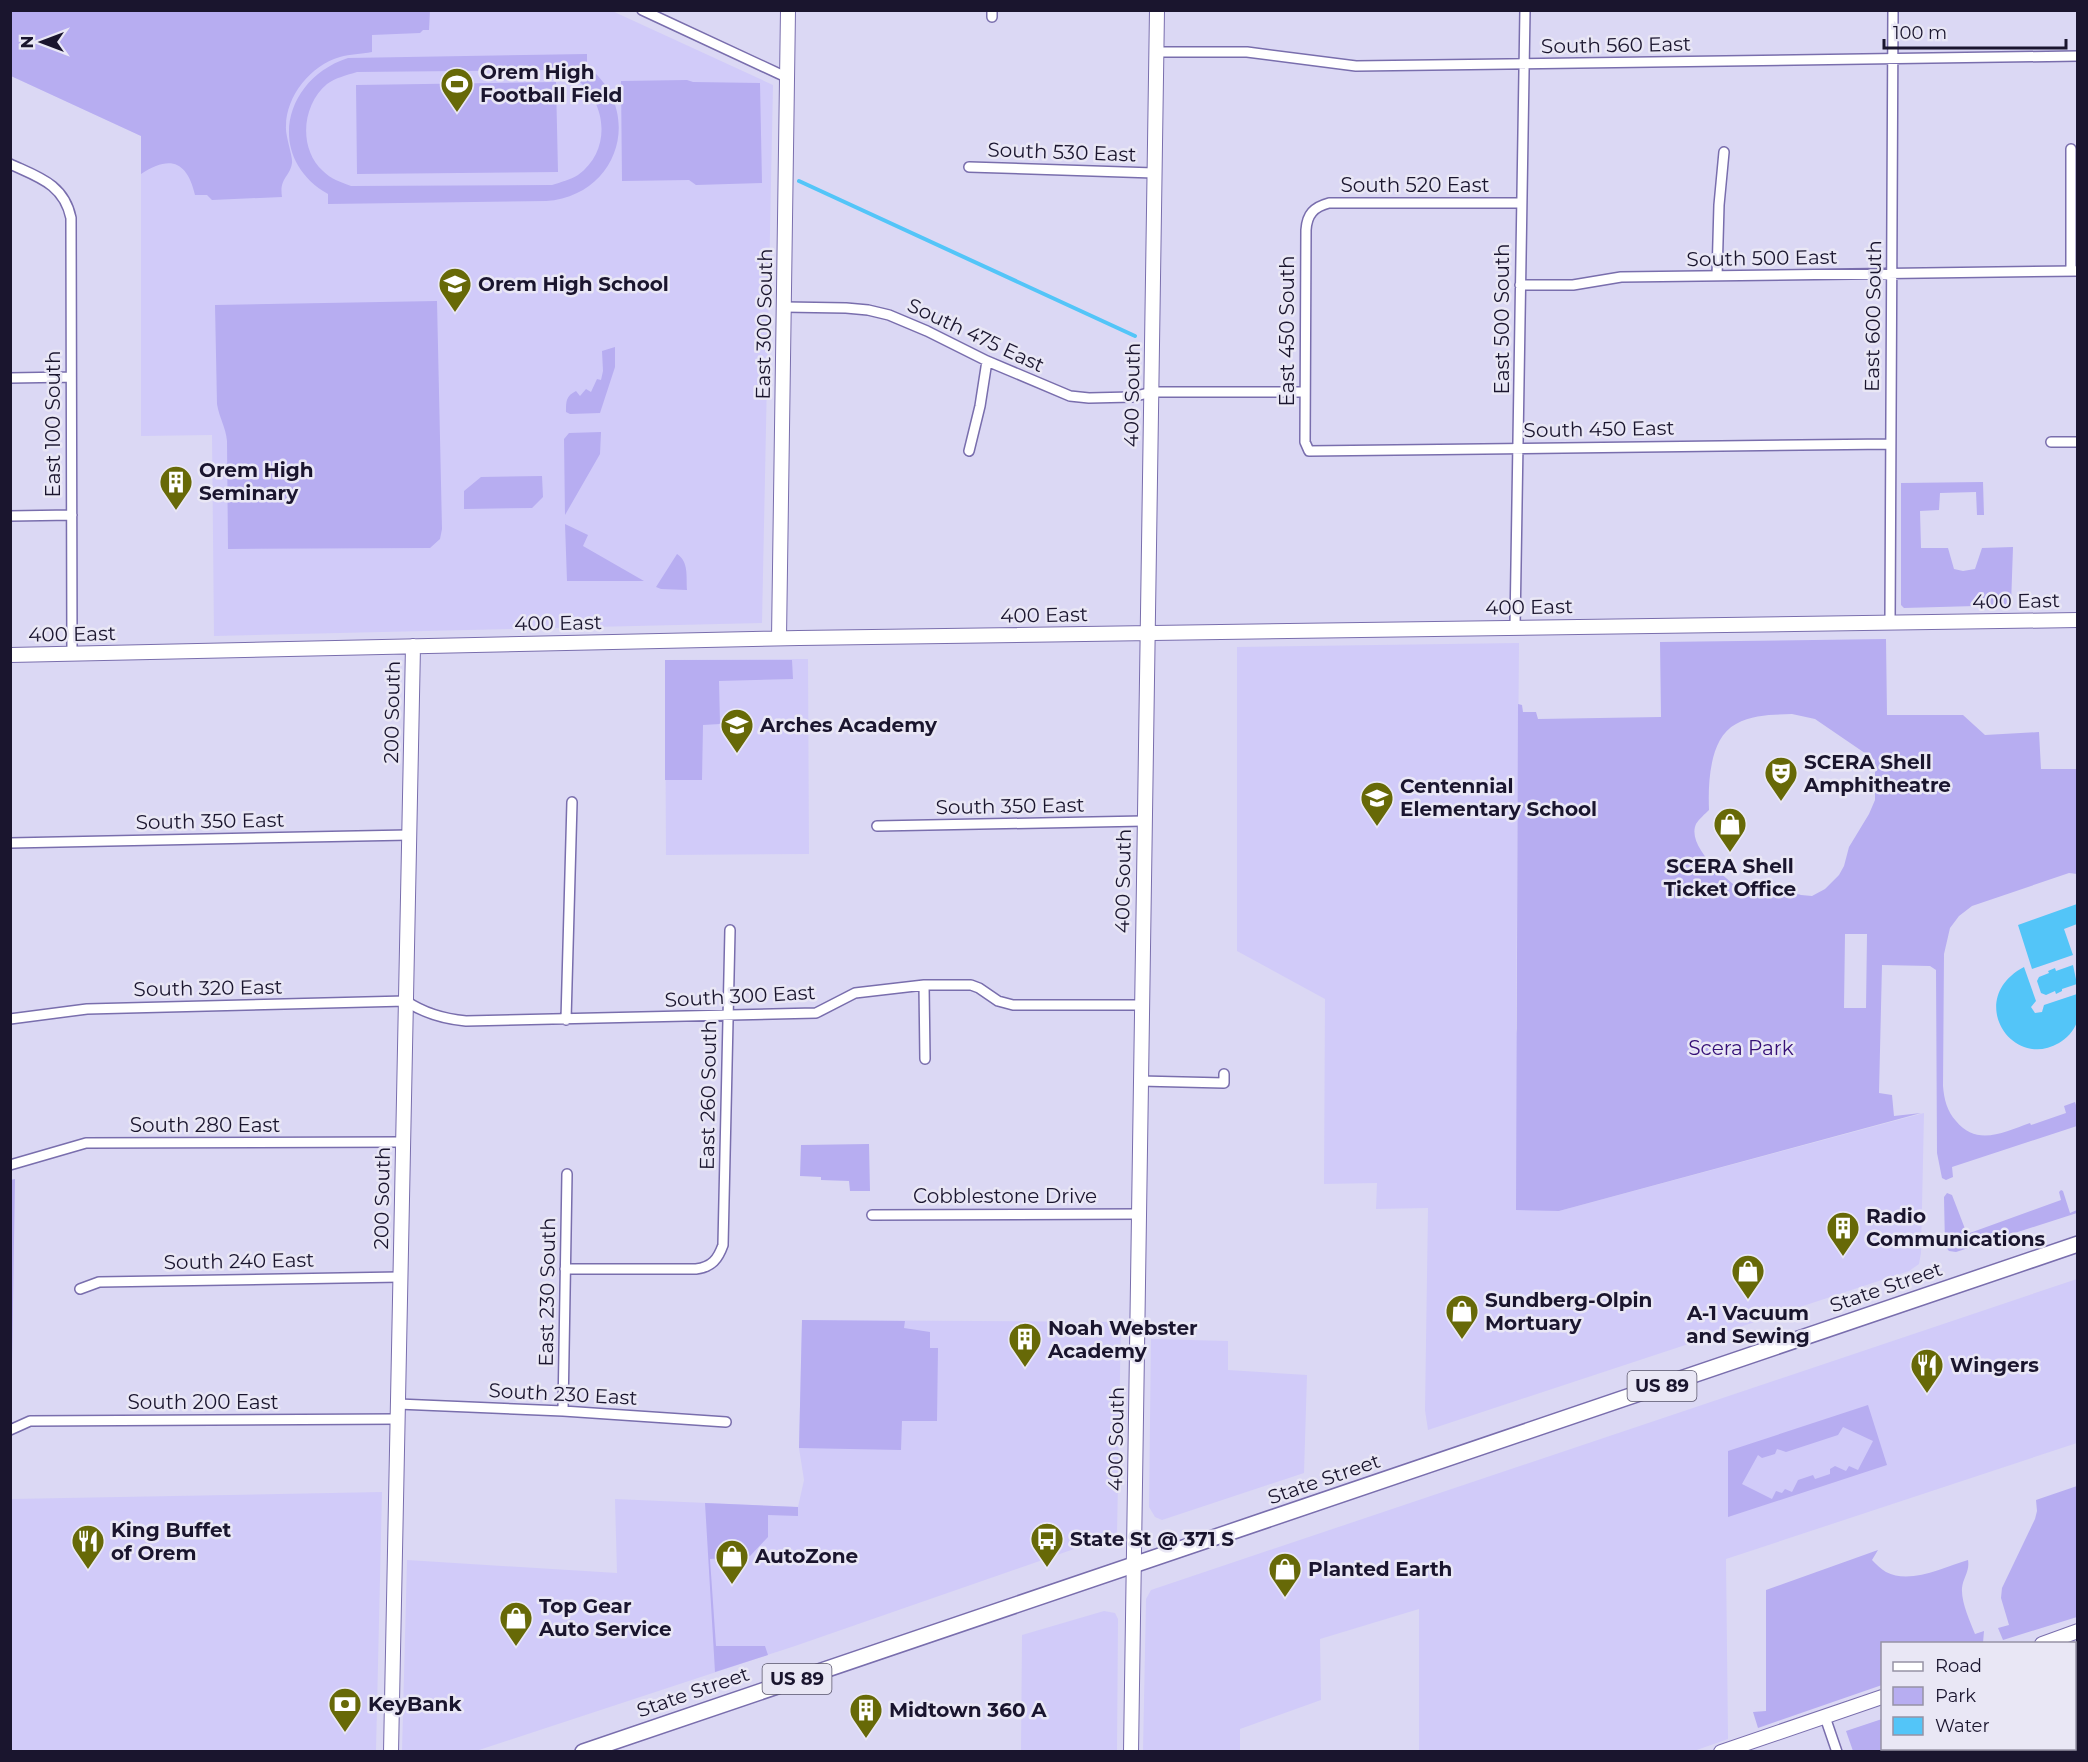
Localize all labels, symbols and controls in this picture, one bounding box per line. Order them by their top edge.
north arrow [12,12,72,72]
scale bar [1884,12,2066,50]
text: 100 m [1893,22,1947,44]
street label: South 560 East [1541,32,1691,58]
text: N [18,36,37,48]
place label: Orem High Football Field [480,60,622,107]
sports icon: Orem High Football Field [439,66,475,113]
street label: South 530 East [987,137,1137,167]
street label: South 520 East [1340,173,1490,197]
street label: East 600 South [1860,240,1886,392]
street label: East 500 South [1490,243,1514,395]
street label: South 500 East [1686,245,1838,271]
street label: East 300 South [751,248,777,400]
street label: East 450 South [1275,255,1299,407]
school or university icon: Orem High School [437,266,473,313]
place label: Orem High School [478,272,669,296]
street label: South 475 East [904,293,1048,377]
street label: 400 South [1119,342,1145,448]
street label: East 100 South [41,350,65,498]
street label: South 450 East [1523,416,1675,442]
place label: Orem High Seminary [199,458,314,505]
building icon: Orem High Seminary [158,464,194,511]
street label: 400 East [1972,588,2060,614]
street label: 400 East [1485,594,1573,620]
street label: 400 East [1000,602,1088,628]
street label: 400 East [514,610,602,636]
street label: 400 East [28,621,116,647]
street label: 200 South [379,660,405,764]
school or university icon: Arches Academy [719,707,755,754]
place label: Arches Academy [759,713,938,737]
place label: SCERA Shell Amphitheatre [1803,750,1951,797]
theatre icon: SCERA Shell Amphitheatre [1763,755,1799,802]
place label: Centennial Elementary School [1400,774,1597,821]
school or university icon: Centennial Elementary School [1359,780,1395,827]
street label: South 350 East [935,793,1085,819]
shop icon: SCERA Shell Ticket Office [1712,806,1748,853]
street label: South 350 East [135,808,285,834]
street label: 400 South [1110,828,1136,934]
place label: SCERA Shell Ticket Office [1664,854,1796,901]
street label: South 320 East [133,975,283,1001]
street label: South 300 East [664,980,816,1012]
street label: East 260 South [695,1020,721,1170]
park label: Scera Park [1688,1036,1794,1060]
street label: South 280 East [130,1113,280,1137]
street label: 200 South [369,1146,395,1250]
street label: Cobblestone Drive [913,1184,1097,1208]
place label: Radio Communications [1866,1204,2046,1251]
building icon: Radio Communications [1825,1210,1861,1257]
street label: East 230 South [534,1217,560,1367]
street label: South 240 East [163,1248,315,1274]
shop icon: A-1 Vacuum and Sewing [1730,1253,1766,1300]
street label: State Street [1827,1257,1945,1317]
place label: Sundberg-Olpin Mortuary [1485,1288,1652,1335]
shop icon: Sundberg-Olpin Mortuary [1444,1293,1480,1340]
place label: A-1 Vacuum and Sewing [1686,1301,1810,1348]
place label: Noah Webster Academy [1047,1316,1198,1363]
building icon: Noah Webster Academy [1007,1321,1043,1368]
restaurant icon: Wingers [1909,1347,1945,1394]
place label: Wingers [1950,1353,2039,1377]
road number: US 89 [1628,1371,1696,1401]
street label: South 230 East [488,1378,638,1410]
street label: 400 South [1103,1386,1129,1492]
street label: South 200 East [127,1390,279,1414]
street label: State Street [1265,1449,1383,1509]
place label: King Buffet of Orem [111,1518,232,1565]
bus stop icon: State St @ 371 S [1029,1521,1065,1568]
restaurant icon: King Buffet of Orem [70,1523,106,1570]
place label: State St @ 371 S [1070,1527,1234,1551]
shop icon: AutoZone [714,1538,750,1585]
place label: AutoZone [754,1544,858,1568]
shop icon: Planted Earth [1267,1551,1303,1598]
place label: Planted Earth [1308,1557,1452,1581]
place label: Top Gear Auto Service [538,1594,672,1641]
shop icon: Top Gear Auto Service [498,1600,534,1647]
legend [1881,1642,2076,1750]
text: Road [1935,1655,1982,1677]
street label: State Street [634,1662,752,1722]
road number: US 89 [762,1664,832,1694]
text: Park [1935,1685,1976,1707]
bank icon: KeyBank [327,1686,363,1733]
place label: KeyBank [368,1692,462,1716]
building icon: Midtown 360 A [848,1692,884,1739]
place label: Midtown 360 A [889,1698,1047,1722]
text: Water [1935,1715,1990,1737]

